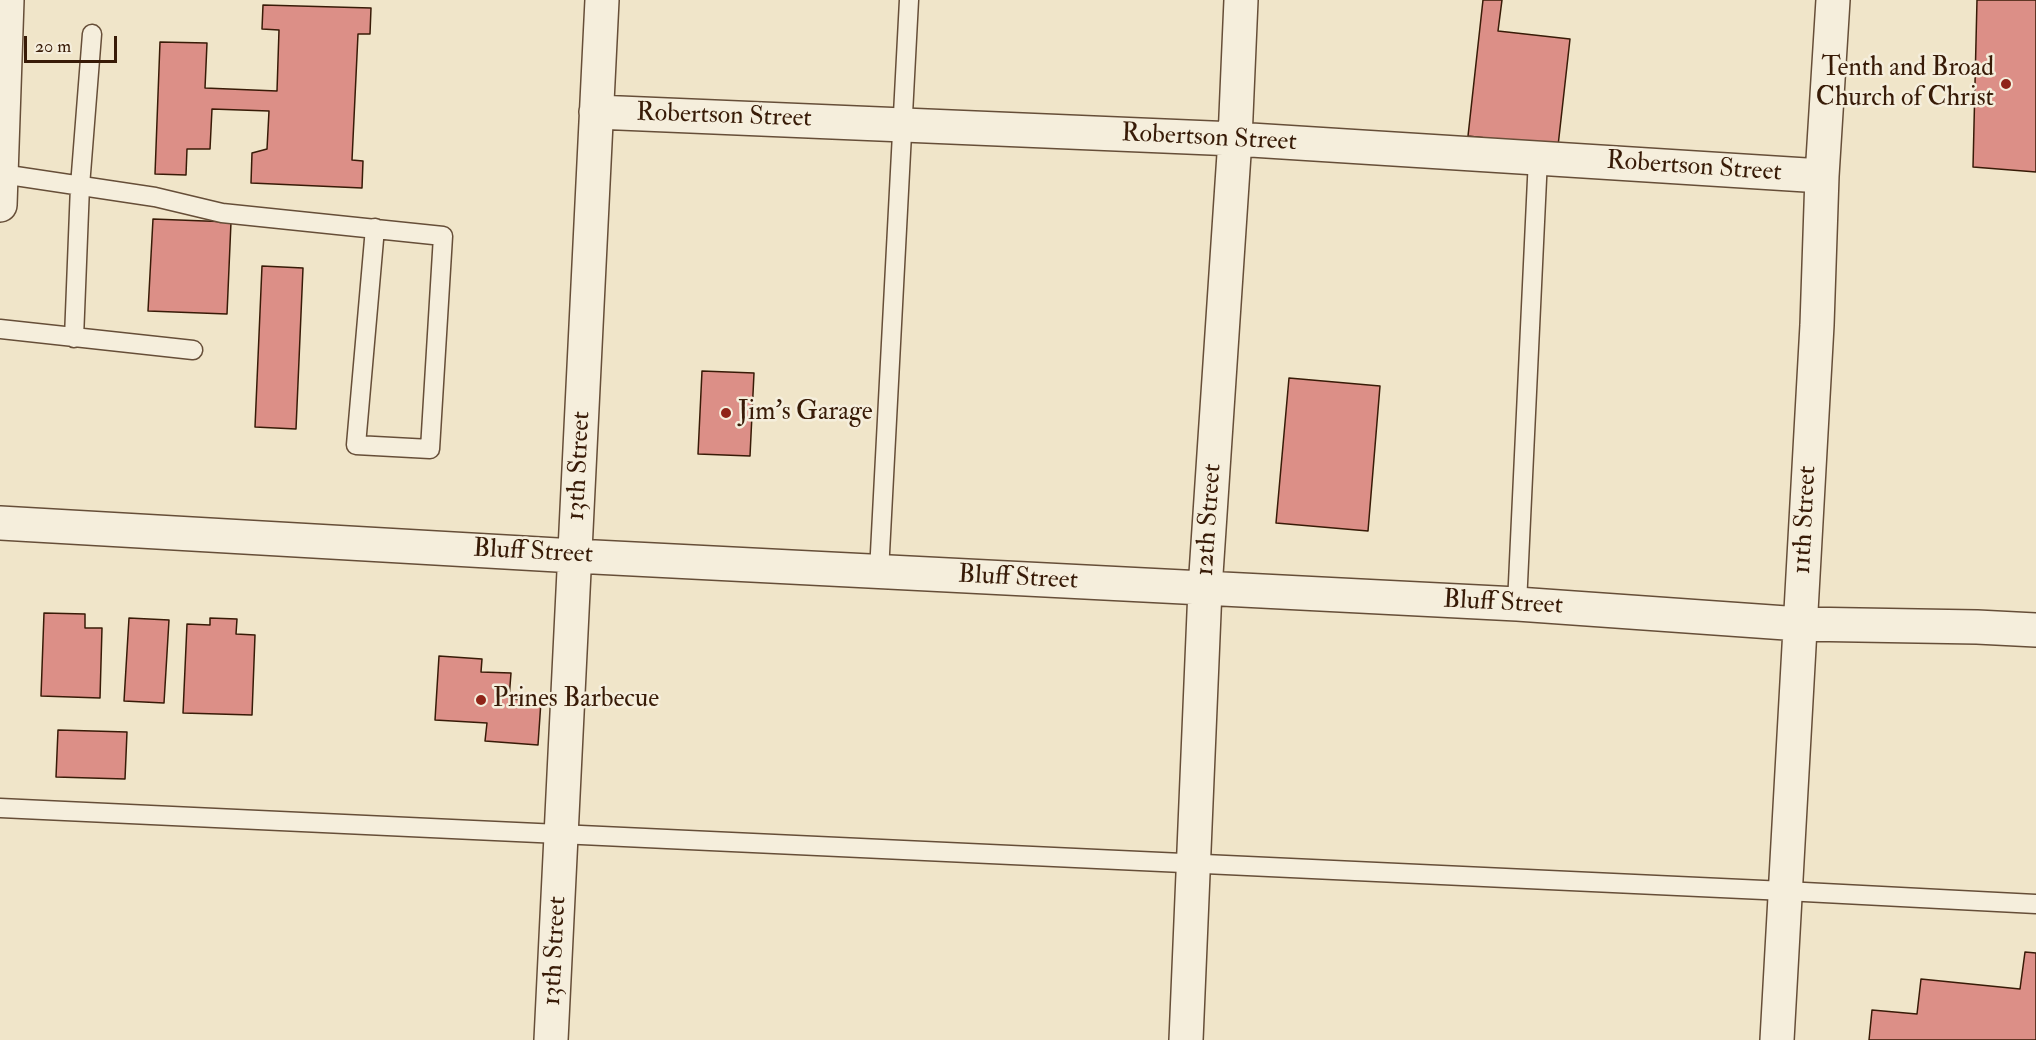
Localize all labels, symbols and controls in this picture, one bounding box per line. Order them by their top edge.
scale bar [27,24,120,62]
text: 20 m [35,35,71,58]
place label: Tenth and Broad Church of Christ [1816,53,1994,114]
marker: Tenth and Broad Church of Christ [1999,77,2013,91]
street label: Robertson Street [636,98,812,136]
street label: Robertson Street [1121,119,1297,159]
street label: Robertson Street [1605,146,1783,190]
place label: Jim's Garage [738,397,873,429]
marker: Jim's Garage [719,406,733,420]
street label: 13th Street [562,411,598,521]
street label: 12th Street [1191,463,1229,577]
street label: 11th Street [1788,465,1824,575]
street label: Bluff Street [472,534,594,572]
street label: Bluff Street [957,560,1079,598]
street label: Bluff Street [1442,585,1564,623]
place label: Prines Barbecue [493,684,659,716]
marker: Prines Barbecue [474,693,488,707]
street label: 13th Street [538,896,574,1006]

